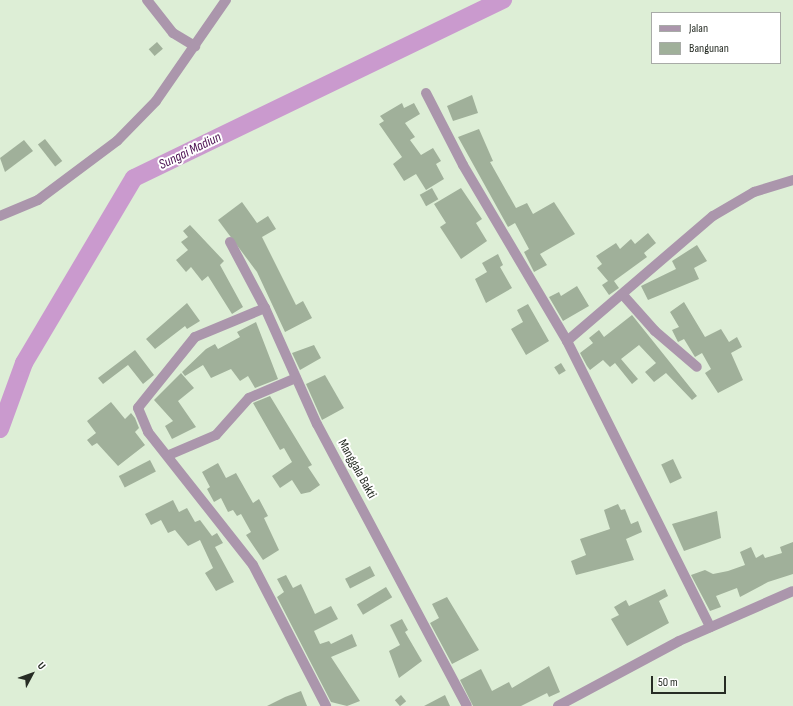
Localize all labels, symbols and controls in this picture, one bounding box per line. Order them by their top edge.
legend [651,12,781,64]
text: Jalan [689,21,708,36]
text: Bangunan [689,41,729,56]
water label: Sungai Madiun [156,129,224,173]
street label: Manggala Bakti [334,437,380,501]
north arrow [12,654,52,694]
text: U [35,659,48,672]
scale bar [653,668,728,694]
text: 50 m [658,675,678,690]

